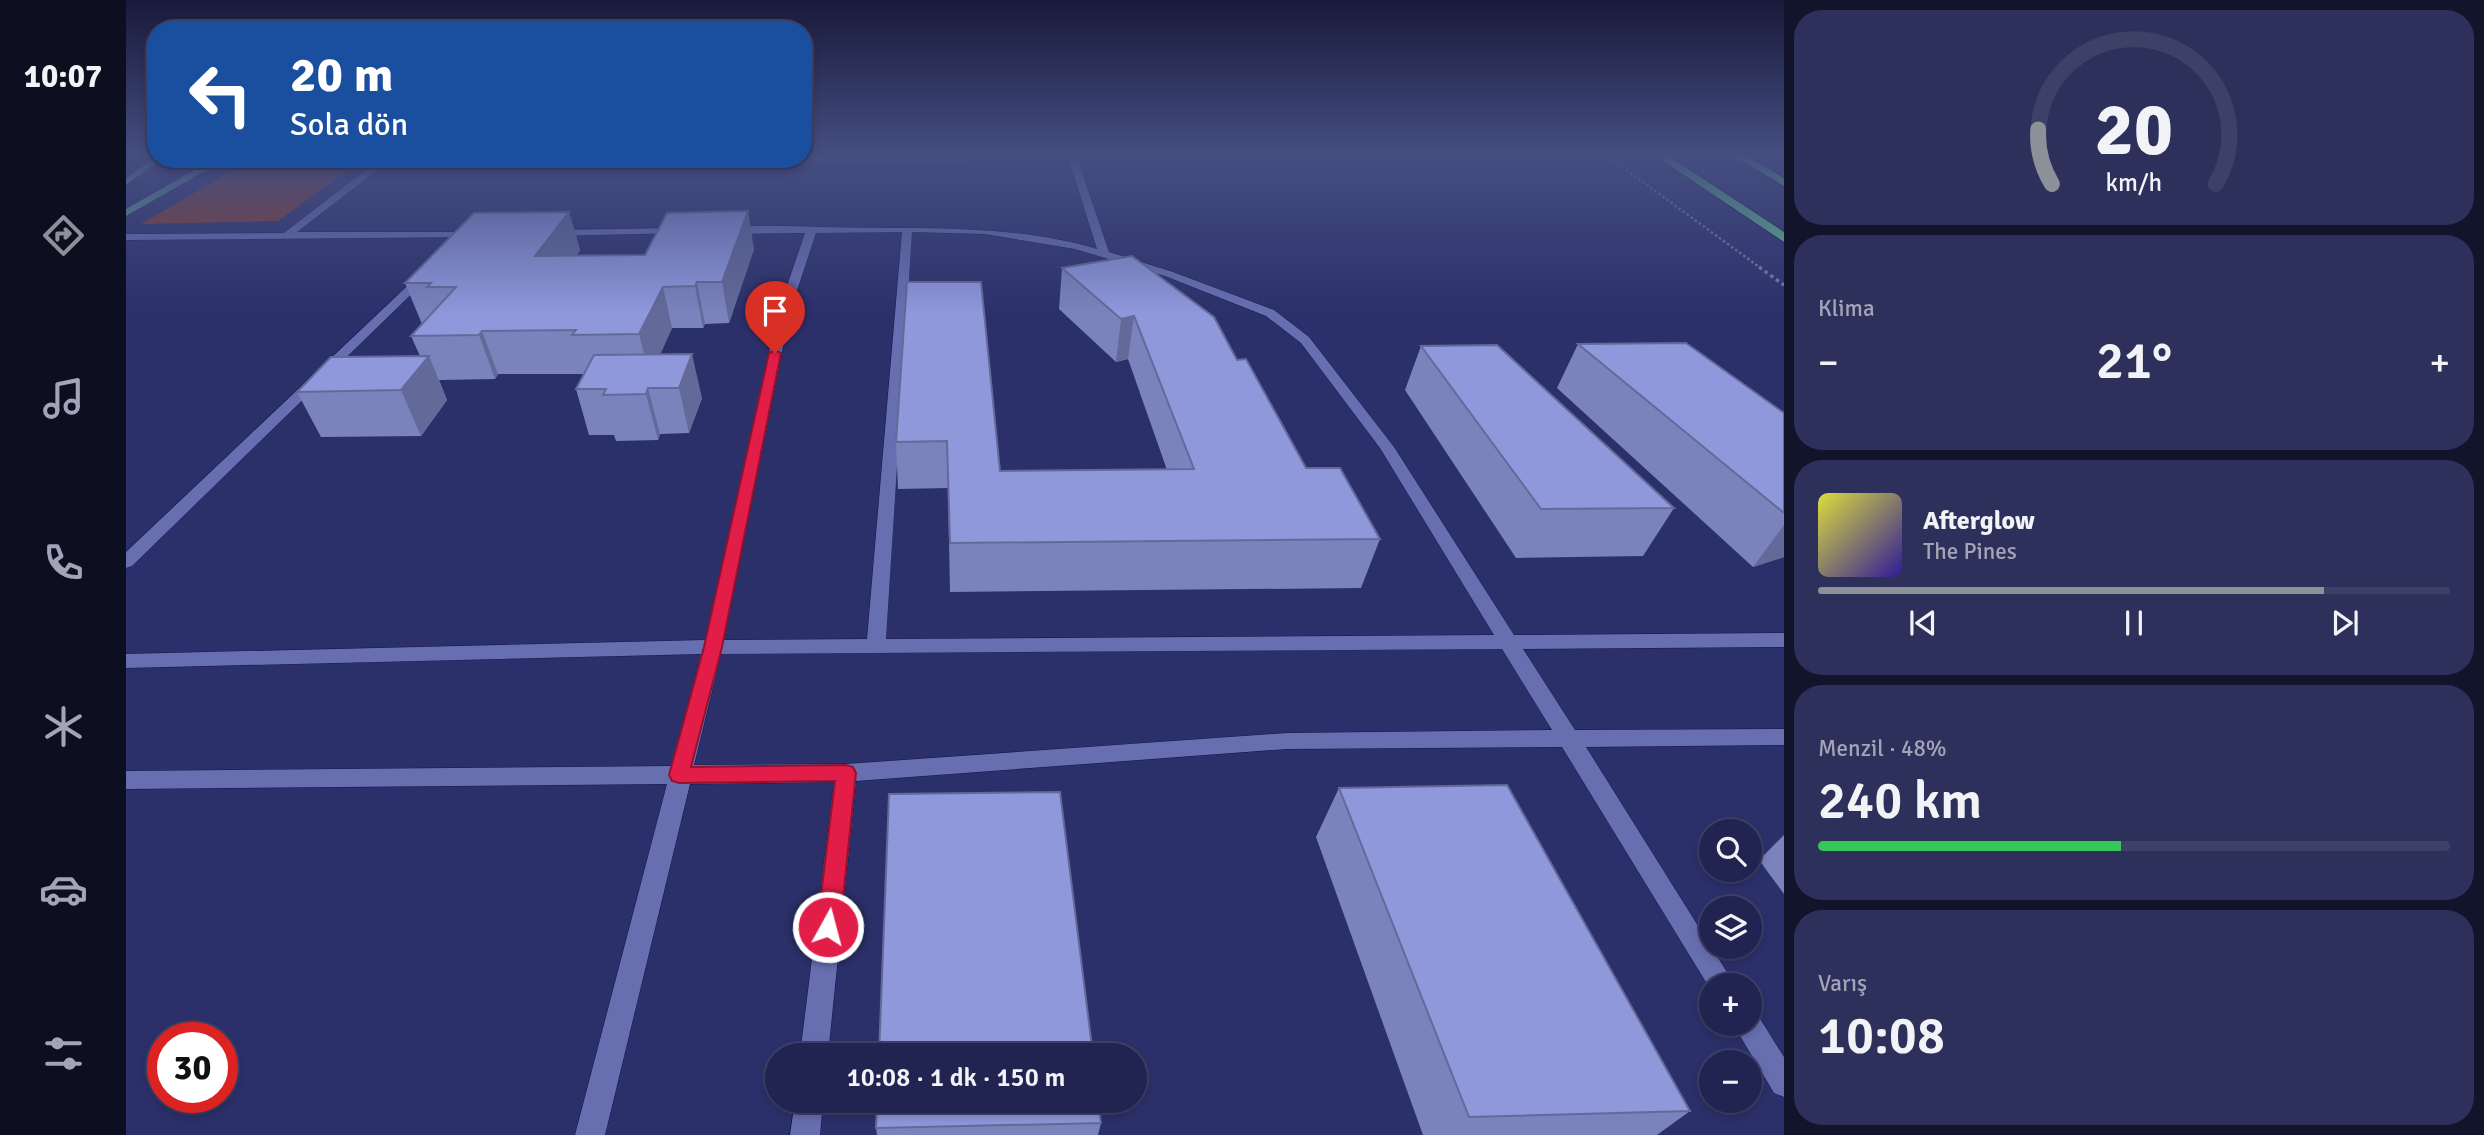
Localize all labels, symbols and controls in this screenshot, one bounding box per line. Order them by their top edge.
text: 20 m [290,45,393,105]
icon: left [175,49,266,140]
text: 10:07 [24,57,102,96]
text: 20 [2095,86,2173,175]
text: Sola dön [290,105,408,144]
text: km/h [2106,166,2162,197]
icon: directions [39,211,88,260]
pin [745,281,805,353]
icon: arrive [756,292,794,330]
text: Klima [1818,294,1875,323]
text: 21° [2096,329,2172,393]
text: − [1818,339,1839,386]
text: + [2429,339,2450,386]
icon: music [39,374,88,423]
text: Afterglow [1923,505,2035,537]
text: The Pines [1923,537,2017,566]
icon: phone [39,538,88,587]
icon: previous [1904,604,1942,642]
icon: pause [2115,604,2153,642]
icon: next [2326,604,2364,642]
icon: climate [39,702,88,751]
text: Menzil · 48% [1818,734,1947,763]
text: 240 km [1818,769,1982,833]
map controls [1699,819,1762,1113]
button: search [1699,819,1762,882]
icon: car [39,865,88,914]
position arrow [791,890,865,964]
button: layers [1699,896,1762,959]
text: Varış [1818,969,1867,998]
button: + [1699,973,1762,1036]
text: 10:08 [1818,1004,1945,1068]
speed limit sign: 30 [147,1022,238,1113]
icon: filters [39,1029,88,1078]
button: − [1699,1050,1762,1113]
text: 10:08 · 1 dk · 150 m [847,1062,1065,1094]

